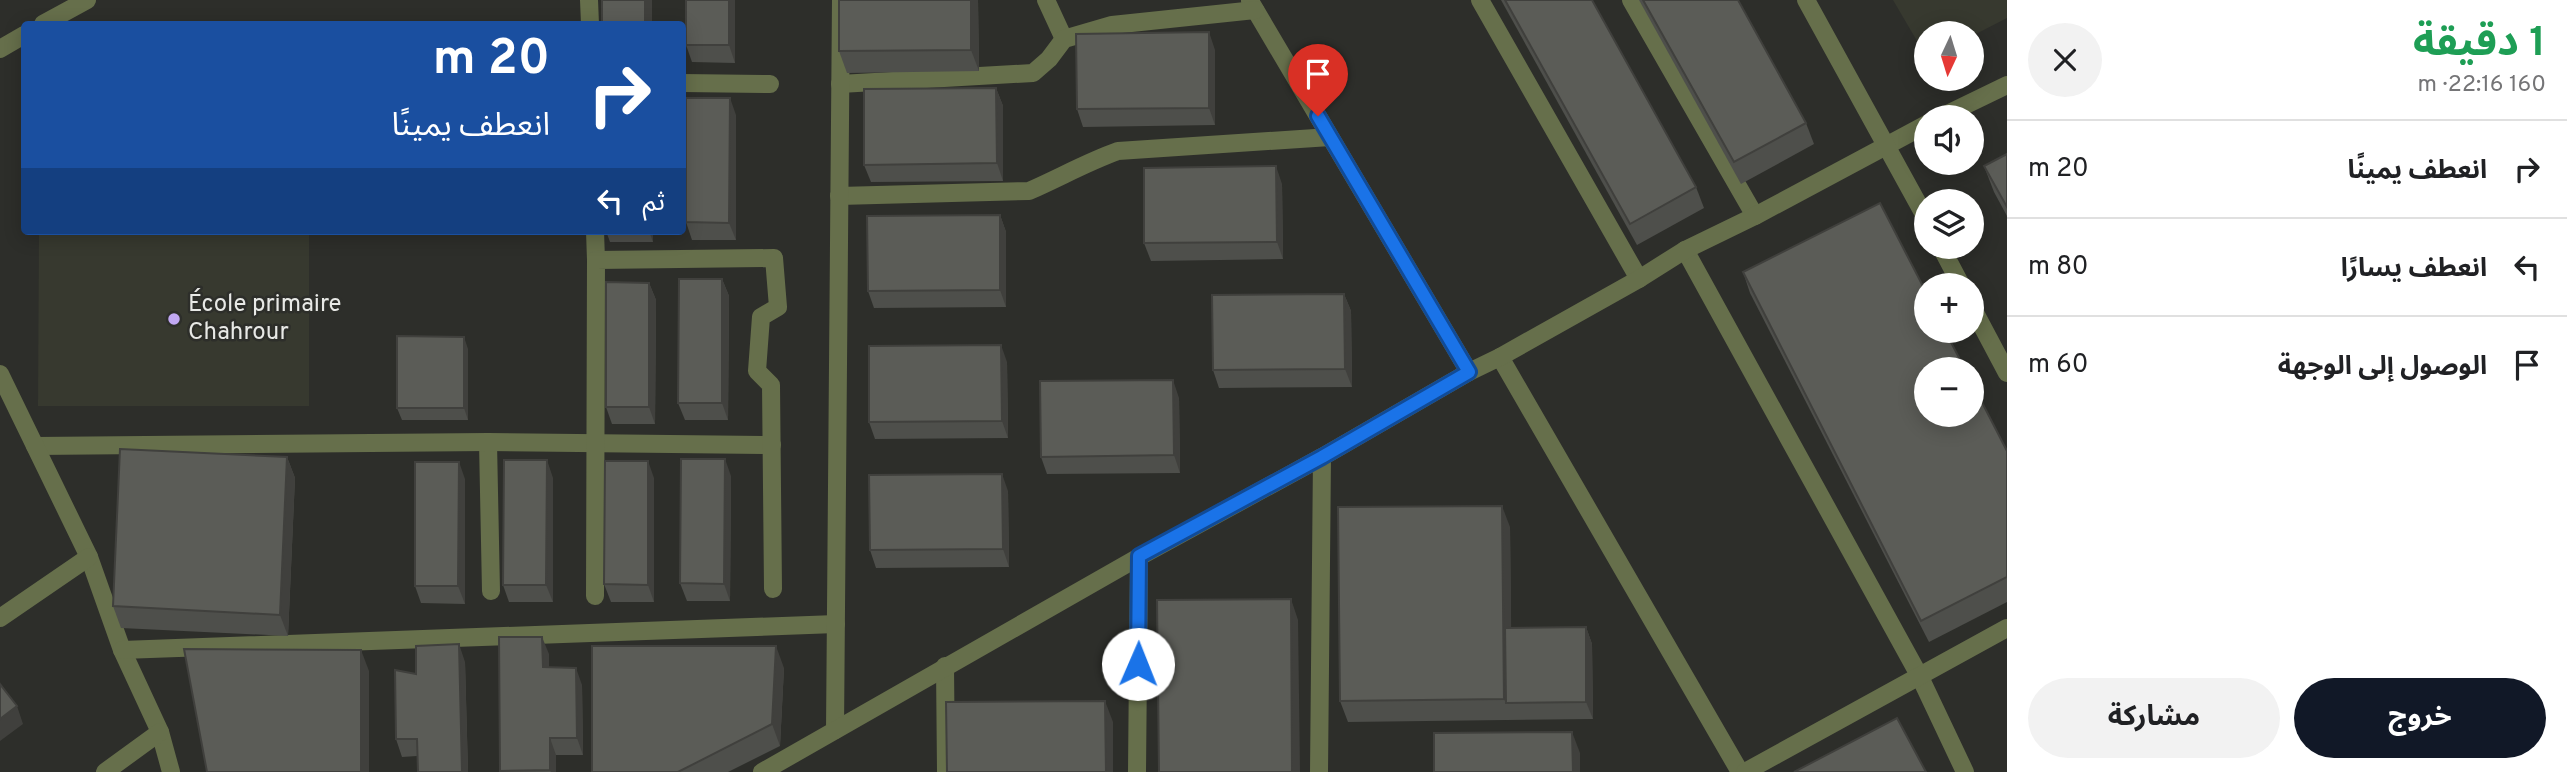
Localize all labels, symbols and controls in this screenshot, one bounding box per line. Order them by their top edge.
text: 1 دقيقة [2413,18,2546,71]
north arrow [1914,21,1984,91]
map controls [1914,21,1984,427]
button: close [2028,23,2102,97]
text: 20 m [433,30,550,92]
pin [1288,44,1348,116]
icon: right [574,49,665,140]
icon: arrive [1299,55,1337,93]
text: 160 m · 22:16 [2418,71,2546,100]
button: sound [1914,105,1984,175]
text: انعطف يمينًا [391,107,550,147]
icon: right [2508,150,2546,188]
text: 20 m [2028,153,2089,186]
text: انعطف يمينًا [2348,155,2487,188]
icon: left [591,182,629,220]
text: ثم [643,187,665,220]
button: layers [1914,189,1984,259]
icon: left [2508,248,2546,286]
text: 80 m [2028,251,2088,284]
text: انعطف يسارًا [2341,253,2487,286]
button: + [1914,273,1984,343]
place label: École primaire Chahrour [188,288,342,348]
marker: École primaire Chahrour [166,311,182,327]
icon: arrive [2508,346,2546,384]
text: 60 m [2028,349,2088,382]
text: الوصول إلى الوجهة [2278,351,2487,384]
button: − [1914,357,1984,427]
position arrow [1101,627,1175,701]
button: مشاركة [2028,678,2280,758]
button: خروج [2294,678,2546,758]

